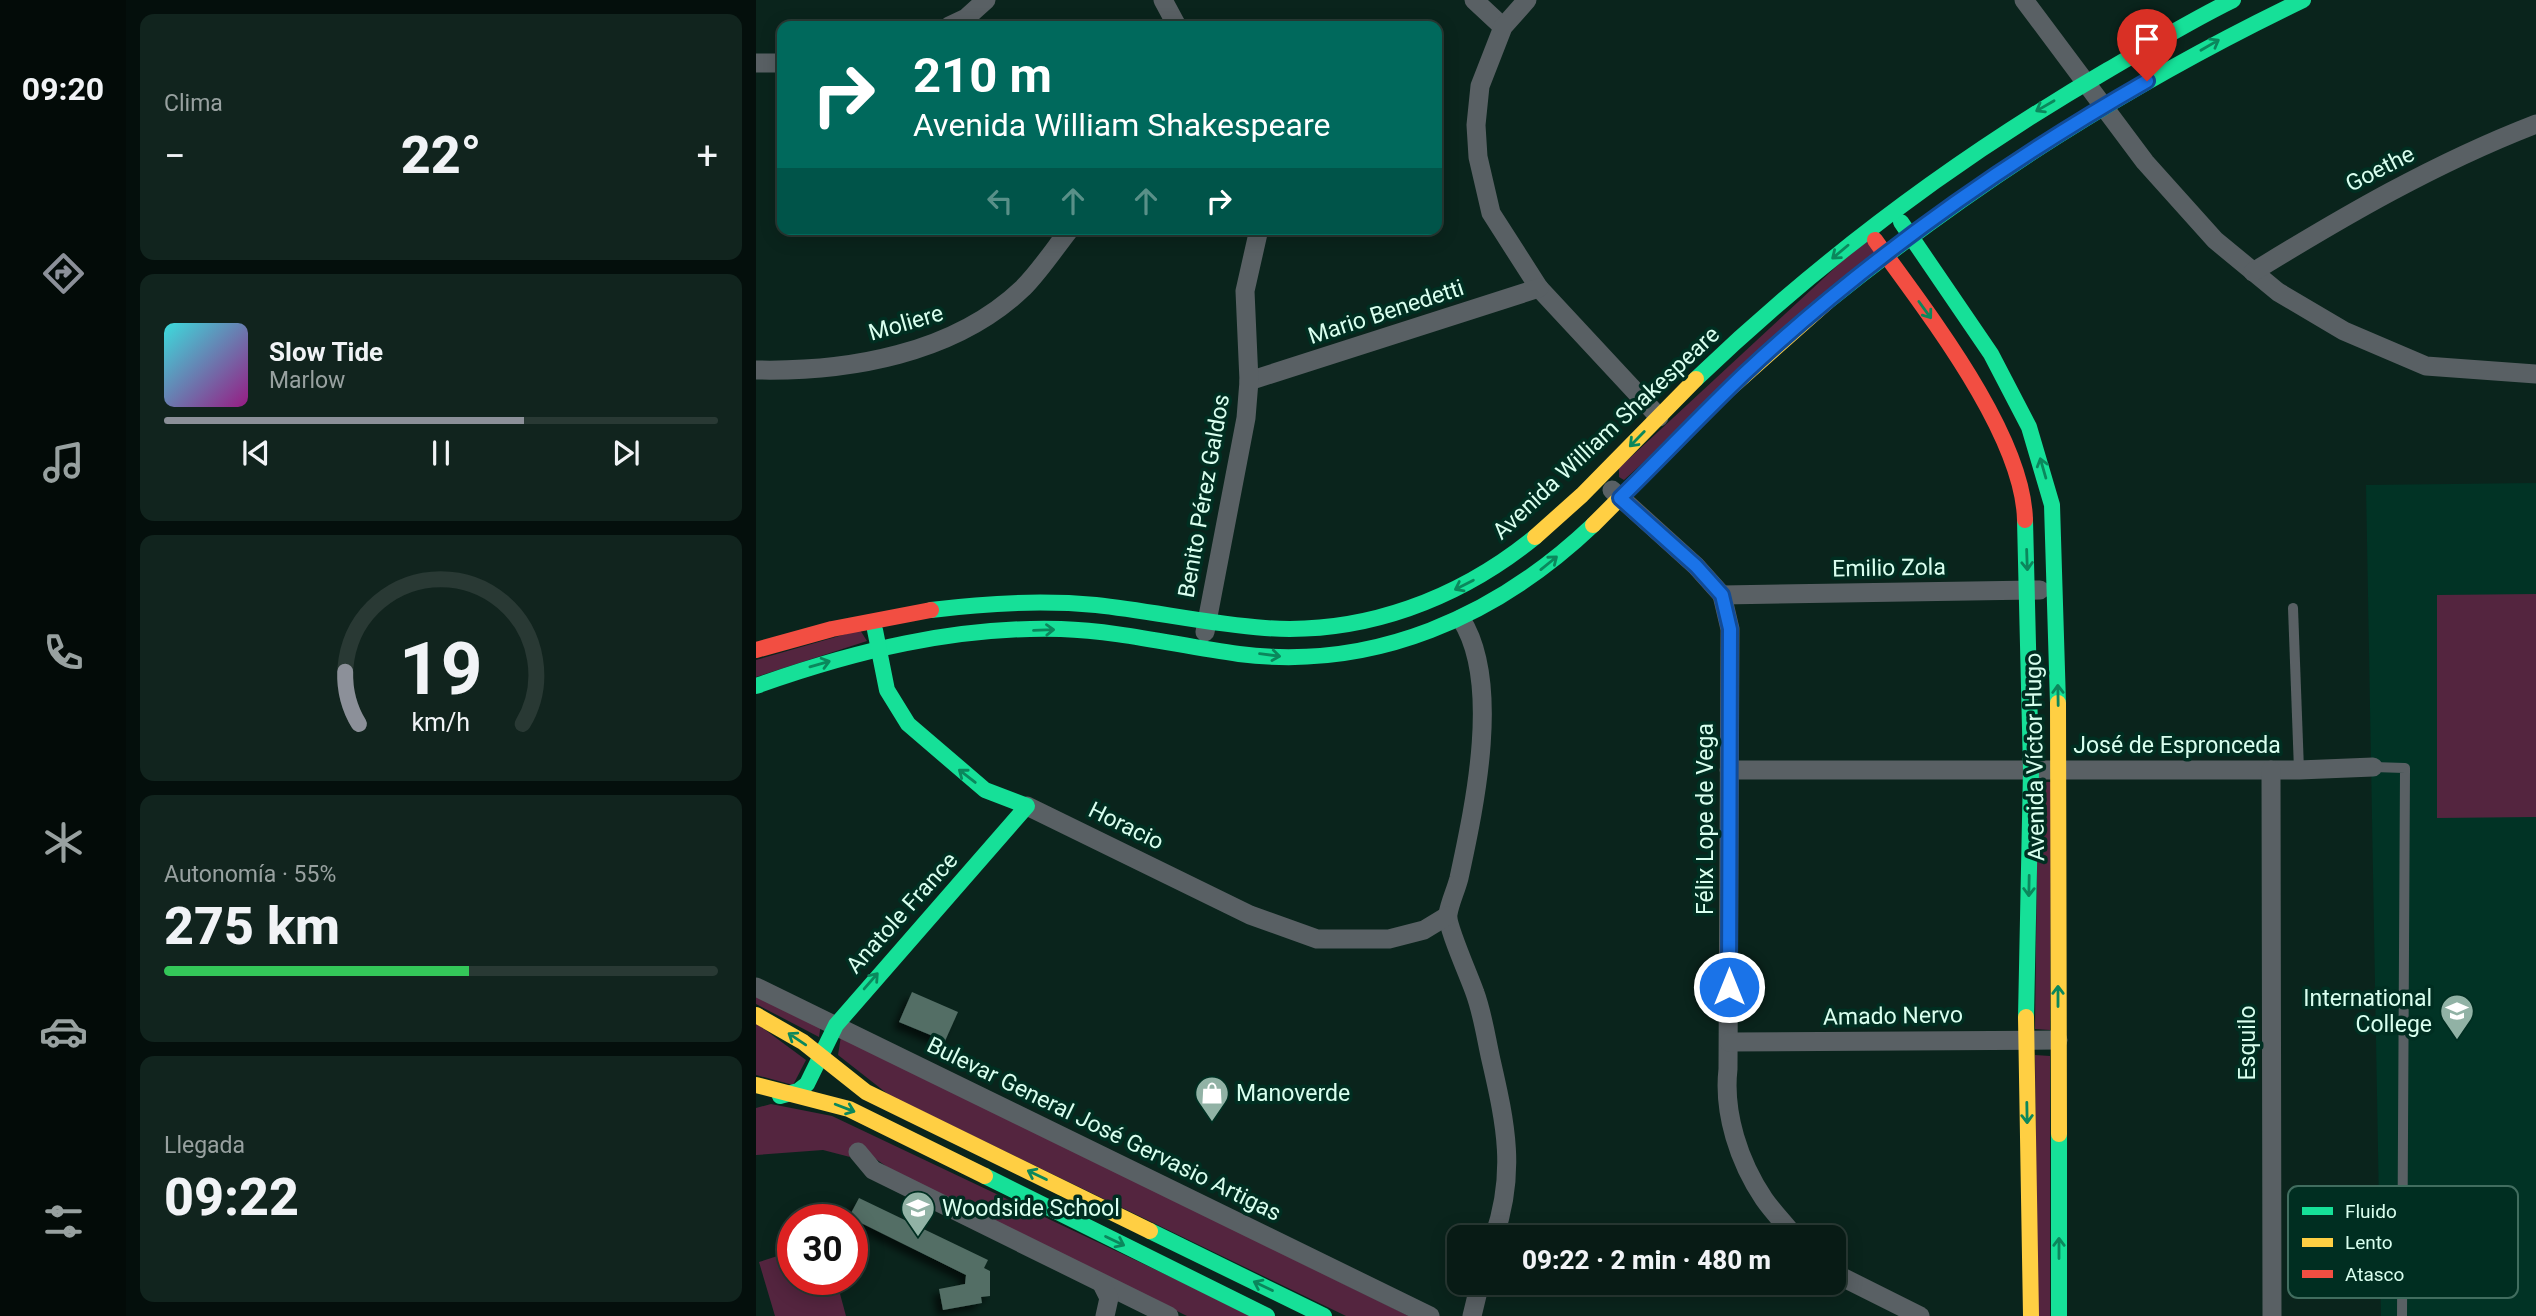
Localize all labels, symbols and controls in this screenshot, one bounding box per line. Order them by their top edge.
pin [2117,9,2177,81]
icon: arrive [2128,20,2166,58]
one-way arrow [2199,38,2219,52]
text: 210 m [913,47,1052,104]
icon: right [798,49,889,140]
text: 09:20 [22,70,104,108]
text: Clima [164,90,223,117]
one-way arrow [2035,100,2056,113]
text: Avenida William Shakespeare [913,106,1330,144]
text: 22° [401,125,481,186]
text: − [164,134,186,178]
text: + [696,134,718,178]
street label: Goethe [2341,140,2419,198]
icon: left [981,182,1019,220]
icon: ahead [1054,182,1092,220]
icon: ahead [1127,182,1165,220]
icon: right [1200,182,1238,220]
one-way arrow [1831,244,1849,260]
icon: directions [39,249,88,298]
street label: Mario Benedetti [1305,274,1467,350]
street label: Moliere [866,299,946,347]
one-way arrow [1918,300,1932,319]
street label: Avenida William Shakespeare [1487,321,1725,545]
text: Slow Tide [269,337,383,367]
text: Marlow [269,367,345,394]
street label: Benito Pérez Galdos [1173,392,1235,600]
one-way arrow [1629,430,1646,447]
icon: previous [237,434,275,472]
icon: pause [422,434,460,472]
icon: next [607,434,645,472]
icon: music [39,438,88,487]
one-way arrow [2035,458,2048,480]
one-way arrow [2020,549,2033,572]
street label: Emilio Zola [1832,554,1946,582]
one-way arrow [1539,555,1557,571]
one-way arrow [1454,579,1475,592]
one-way arrow [1033,623,1056,636]
text: 19 [399,626,483,712]
icon: phone [39,628,88,677]
one-way arrow [1258,649,1281,662]
street label: Avenida Víctor Hugo [2020,653,2050,861]
one-way arrow [809,657,831,670]
one-way arrow [2051,684,2065,707]
text: km/h [412,708,470,737]
street label: Félix Lope de Vega [1692,723,1719,915]
street label: José de Espronceda [2073,732,2281,759]
one-way arrow [958,768,976,783]
street label: Horacio [1084,796,1168,856]
icon: climate [39,818,88,867]
street label: Anatole France [841,847,963,979]
text: Autonomía · 55% [164,861,336,888]
one-way arrow [2022,874,2036,897]
text: 275 km [164,896,340,957]
position arrow [1692,950,1766,1024]
one-way arrow [863,972,879,990]
one-way arrow [2051,985,2065,1008]
place label: International College [2303,985,2432,1038]
school or university icon: International College [2438,992,2476,1041]
street label: Amado Nervo [1823,1001,1963,1031]
street label: Esquilo [2234,1006,2261,1081]
icon: car [39,1007,88,1056]
street label: Bulevar General José Gervasio Artigas [923,1031,1285,1227]
one-way arrow [788,1032,807,1046]
shop icon: Manoverde [1193,1074,1231,1123]
place label: Manoverde [1236,1080,1350,1107]
one-way arrow [2021,1102,2034,1125]
one-way arrow [834,1103,855,1116]
text: Llegada [164,1132,245,1159]
text: 09:22 [164,1167,299,1228]
one-way arrow [1027,1168,1048,1181]
legend [2288,1186,2518,1298]
school or university icon: Woodside School [899,1189,937,1238]
place label: Woodside School [942,1195,1120,1222]
icon: filters [39,1197,88,1246]
text: Fluido [2345,1200,2397,1223]
speed limit sign: 30 [777,1204,868,1295]
text: Lento [2345,1231,2393,1254]
one-way arrow [1104,1235,1125,1249]
one-way arrow [2052,1237,2066,1260]
text: 09:22 · 2 min · 480 m [1522,1245,1771,1275]
text: Atasco [2345,1263,2404,1286]
one-way arrow [1253,1279,1274,1292]

